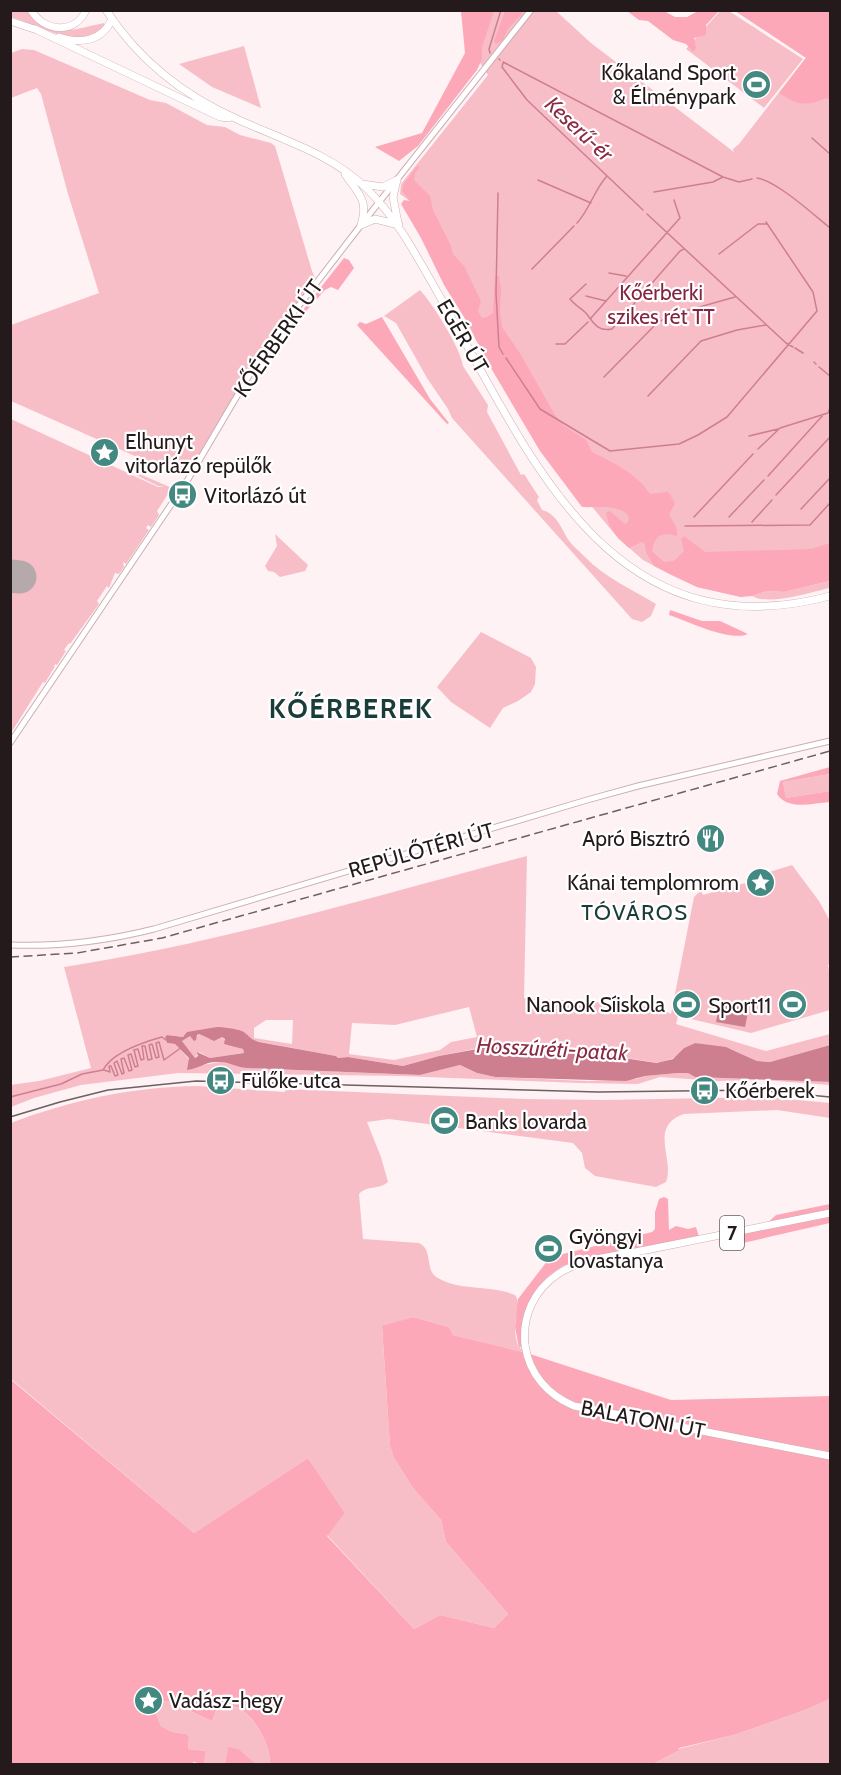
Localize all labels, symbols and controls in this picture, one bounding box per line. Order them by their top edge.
place label: Kőkaland Sport & Élménypark [601,60,737,109]
sports icon: Kőkaland Sport & Élménypark [741,68,773,100]
water label: Keserű-ér [539,91,620,168]
street label: KŐÉRBERKI ÚT [227,274,328,402]
park label: Kőérberki szikes rét TT [607,280,715,329]
street label: EGÉR ÚT [432,295,494,377]
place label: Elhunyt vitorlázó repülők [125,429,272,478]
place icon: Elhunyt vitorlázó repülők [88,437,120,469]
bus stop icon: Vitorlázó út [167,479,199,511]
place label: Vitorlázó út [204,483,306,508]
district label: KŐÉRBEREK [269,691,433,725]
street label: REPÜLŐTÉRI ÚT [345,816,497,883]
restaurant icon: Apró Bisztró [695,822,727,854]
place label: Apró Bisztró [582,826,690,851]
place icon: Kánai templomrom [744,866,776,898]
place label: Kánai templomrom [567,870,739,895]
district label: TÓVÁROS [581,899,689,926]
sports icon: Nanook Síiskola [670,988,702,1020]
sports icon: Sport11 [776,989,808,1021]
place label: Nanook Síiskola [526,992,665,1017]
place label: Sport11 [708,993,771,1018]
water label: Hosszúréti-patak [476,1032,629,1066]
bus stop icon: Fülőke utca [204,1064,236,1096]
place label: Fülőke utca [241,1068,341,1093]
bus stop icon: Kőérberek [688,1074,720,1106]
place label: Kőérberek [725,1078,815,1103]
sports icon: Banks lovarda [428,1105,460,1137]
place label: Banks lovarda [465,1109,587,1134]
road number: 7 [720,1216,744,1250]
place label: Gyöngyi lovastanya [569,1224,663,1273]
sports icon: Gyöngyi lovastanya [532,1232,564,1264]
street label: BALATONI ÚT [579,1395,707,1443]
place icon: Vadász-hegy [132,1684,164,1716]
place label: Vadász-hegy [169,1688,284,1713]

